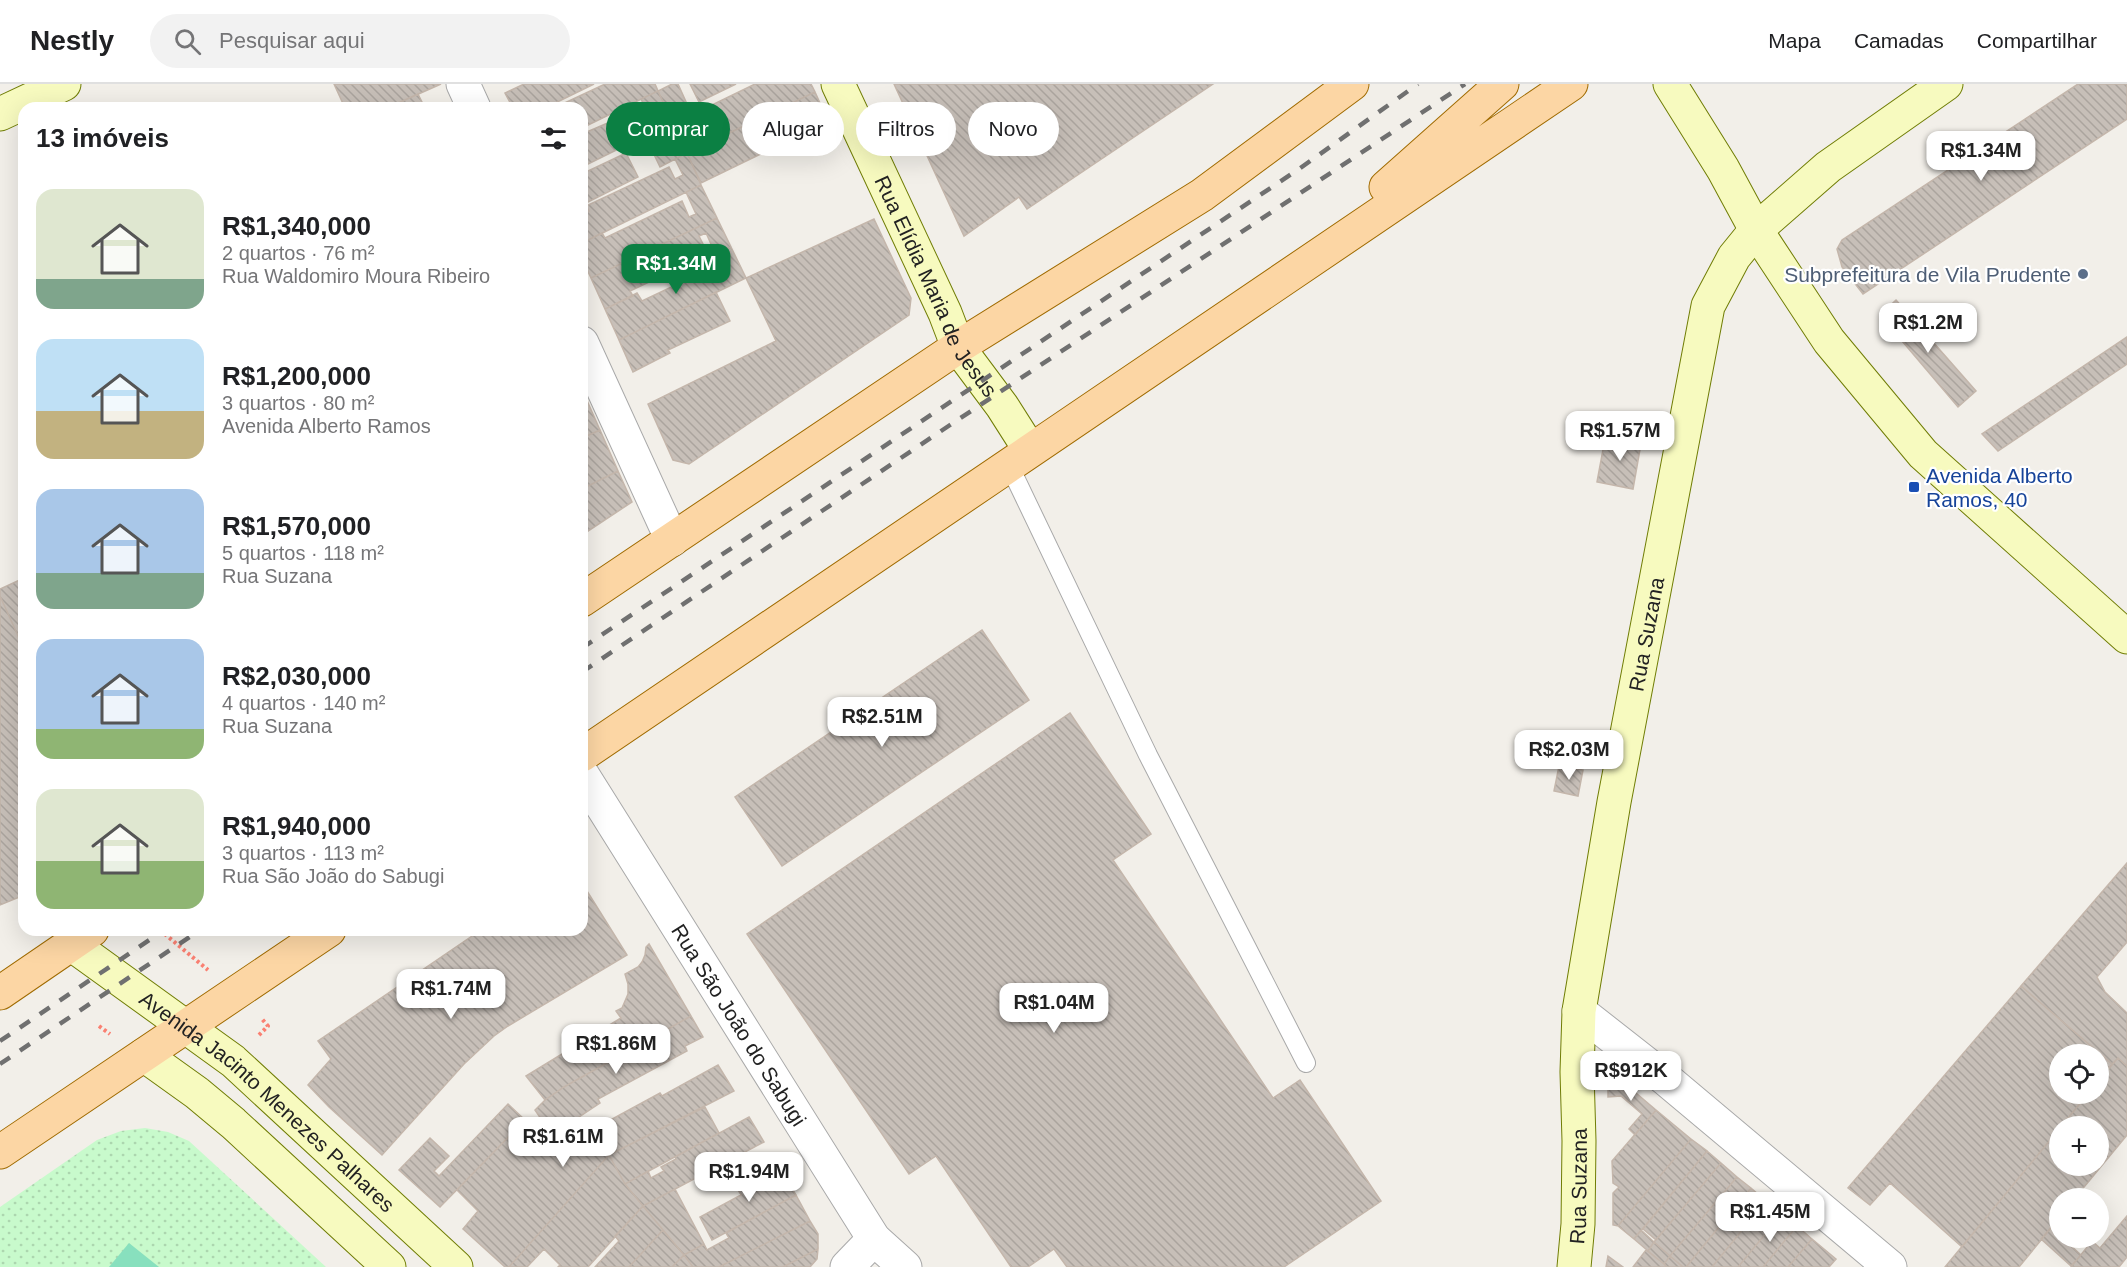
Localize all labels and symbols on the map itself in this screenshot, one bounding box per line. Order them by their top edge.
pin: R$1.34M [1926,131,2036,182]
street label: Rua Elídia Maria de Jesus [871,172,1002,401]
pin: R$1.34M [621,244,731,295]
place label: Subprefeitura de Vila Prudente [1784,263,2071,286]
marker: Subprefeitura de Vila Prudente [2076,267,2090,281]
pin: R$1.2M [1879,303,1977,354]
pin: R$1.57M [1565,411,1675,462]
place label: Avenida Alberto Ramos, 40 [1926,464,2073,511]
marker: Avenida Alberto Ramos, 40 [1907,480,1921,494]
street label: Rua Suzana [1624,575,1668,693]
pin: R$2.51M [827,697,937,748]
pin: R$2.03M [1514,730,1624,781]
street label: Rua São João do Sabugi [668,920,811,1130]
pin: R$1.74M [396,969,506,1020]
pin: R$1.04M [999,983,1109,1034]
street label: Avenida Jacinto Menezes Palhares [136,986,400,1216]
pin: R$1.86M [561,1024,671,1075]
pin: R$912K [1582,1051,1680,1102]
pin: R$1.61M [508,1117,618,1168]
street label: Rua Suzana [1565,1128,1591,1245]
pin: R$1.94M [694,1152,804,1203]
pin: R$1.45M [1715,1192,1825,1243]

